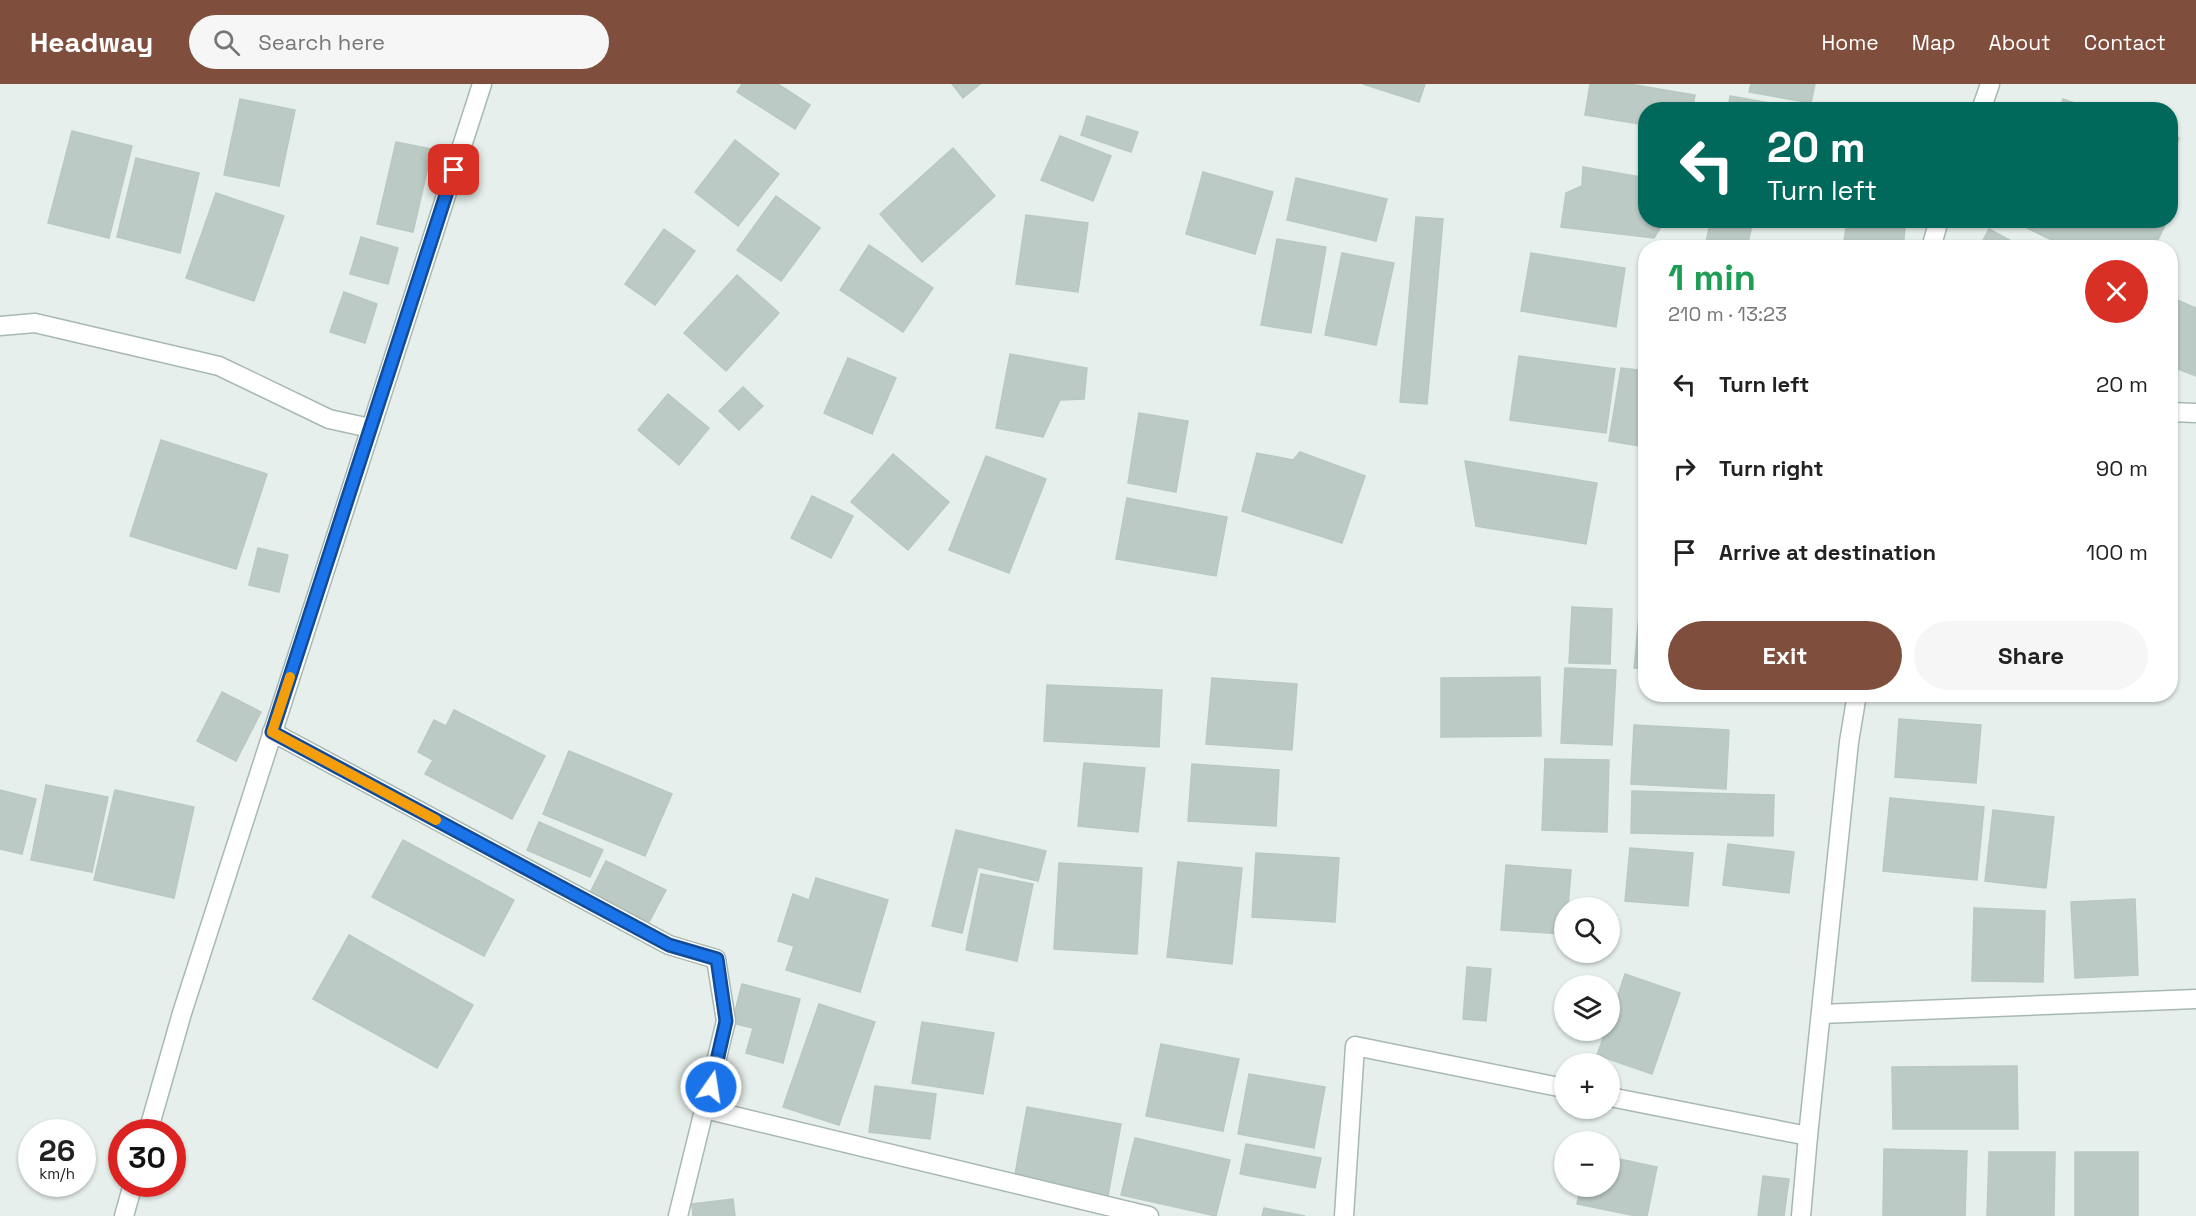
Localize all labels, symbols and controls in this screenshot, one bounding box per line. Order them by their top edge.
search box [189,15,609,69]
text: Headway [30,24,153,60]
icon: search [210,26,243,59]
text: Search here [258,28,385,56]
text: Home [1821,29,1879,56]
text: Map [1912,29,1956,56]
text: About [1989,29,2051,56]
text: Contact [2084,29,2166,56]
text: 20 m [1767,121,1866,174]
icon: left [1668,126,1746,204]
pin [428,144,479,195]
icon: arrive [437,153,470,186]
text: Turn left [1767,173,1877,208]
text: 1 min [1668,255,1756,301]
button: close [2085,260,2148,323]
text: 210 m · 13:23 [1668,301,1787,327]
icon: left [1668,368,1701,401]
text: Turn left [1719,370,1809,398]
text: 20 m [2096,370,2148,398]
icon: right [1668,452,1701,485]
text: Turn right [1719,454,1824,482]
text: 90 m [2096,454,2148,482]
icon: arrive [1668,536,1701,569]
text: Arrive at destination [1719,538,1936,566]
text: 100 m [2086,538,2148,566]
button: Exit [1668,621,1902,690]
button: Share [1914,621,2148,690]
map controls [1554,897,1620,1197]
button: search [1554,897,1620,963]
button: layers [1554,975,1620,1041]
button: + [1554,1053,1620,1119]
position arrow [679,1055,743,1119]
speed limit sign: 30 [108,1119,186,1197]
text: 26 [39,1131,75,1170]
button: − [1554,1131,1620,1197]
text: km/h [39,1164,75,1183]

